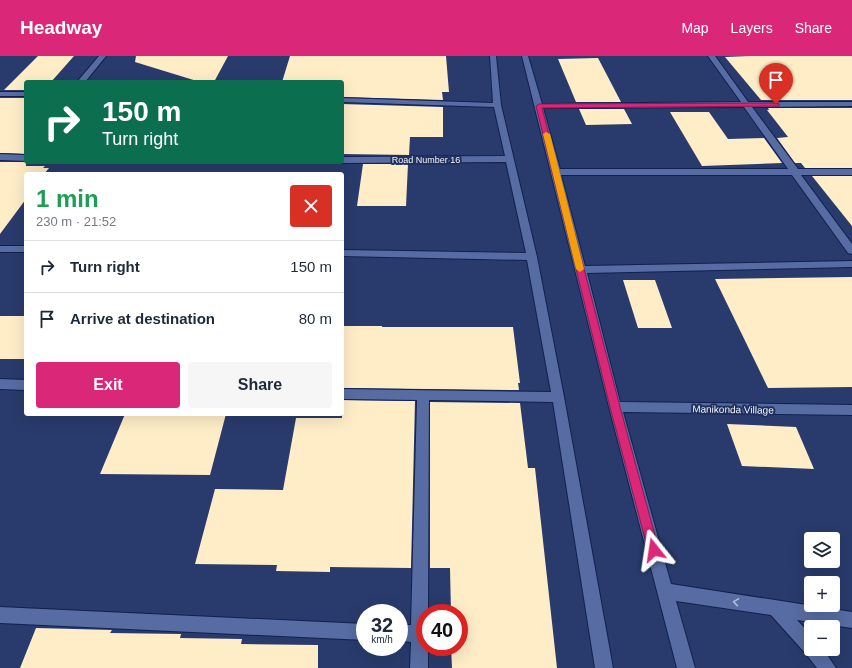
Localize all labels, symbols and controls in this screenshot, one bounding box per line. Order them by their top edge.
text: Headway [20,17,102,38]
text: Map [681,20,709,36]
text: Layers [731,20,773,36]
text: Share [795,20,832,36]
pin [759,63,793,104]
icon: arrive [765,69,787,91]
icon: right [36,96,88,148]
text: 150 m [102,96,181,127]
text: Turn right [102,129,178,149]
street label: Road Number 16 [392,155,460,165]
text: 1 min [36,185,99,212]
button: close [290,185,332,227]
text: 230 m · 21:52 [36,214,116,229]
icon: right [36,256,58,278]
text: Turn right [70,258,140,275]
text: 150 m [290,258,332,275]
icon: arrive [36,308,58,330]
text: Arrive at destination [70,310,215,327]
text: 80 m [299,310,332,327]
button: Exit [36,362,180,408]
button: Share [188,362,332,408]
street label: Manikonda Village [692,403,774,416]
position arrow [633,529,675,571]
map controls [804,532,840,656]
button: layers [804,532,840,568]
button: + [804,576,840,612]
one-way arrow [733,598,739,607]
speed limit sign: 40 [416,604,468,656]
text: 32 [371,614,393,636]
button: − [804,620,840,656]
text: km/h [371,634,393,645]

